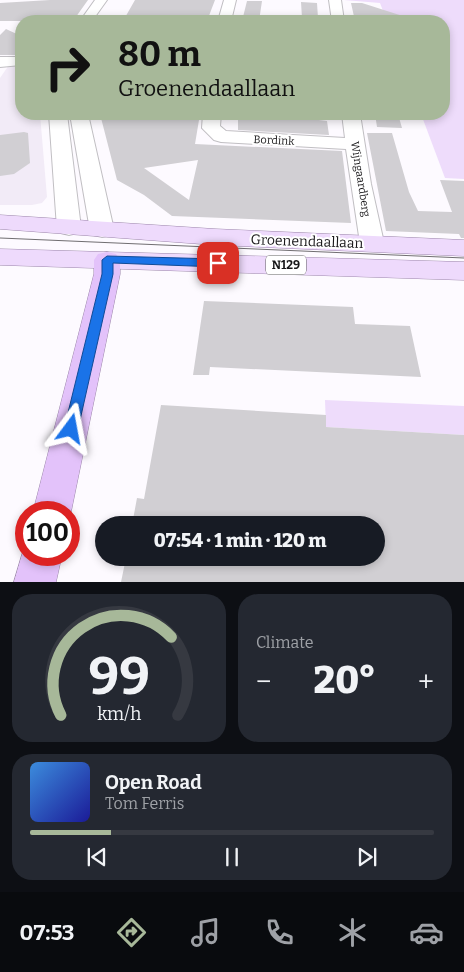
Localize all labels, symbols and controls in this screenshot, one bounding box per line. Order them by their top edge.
text: 80 m [118,33,201,75]
icon: right [35,35,100,100]
text: Groenendaallaan [118,75,295,102]
street label: Bordink [253,133,295,148]
street label: Wijngaardberg [348,140,373,218]
street label: Groenendaallaan [250,231,364,252]
pin [197,242,239,284]
icon: arrive [204,249,232,277]
road number: N129 [266,256,306,274]
position arrow [44,402,96,454]
speed limit sign: 100 [15,501,80,566]
text: 07:54 · 1 min · 120 m [154,529,326,552]
text: Climate [256,633,314,652]
text: 99 [88,645,150,708]
text: 20° [314,657,376,703]
text: − [256,665,271,698]
text: + [418,665,434,698]
text: km/h [97,703,141,725]
text: Open Road [105,771,202,794]
text: Tom Ferris [105,794,184,813]
icon: previous [83,843,111,871]
icon: pause [218,843,246,871]
icon: next [353,843,381,871]
icon: directions [114,915,149,950]
icon: music [188,915,223,950]
icon: phone [262,915,297,950]
icon: climate [335,915,370,950]
icon: car [409,915,444,950]
text: 07:53 [19,919,75,946]

